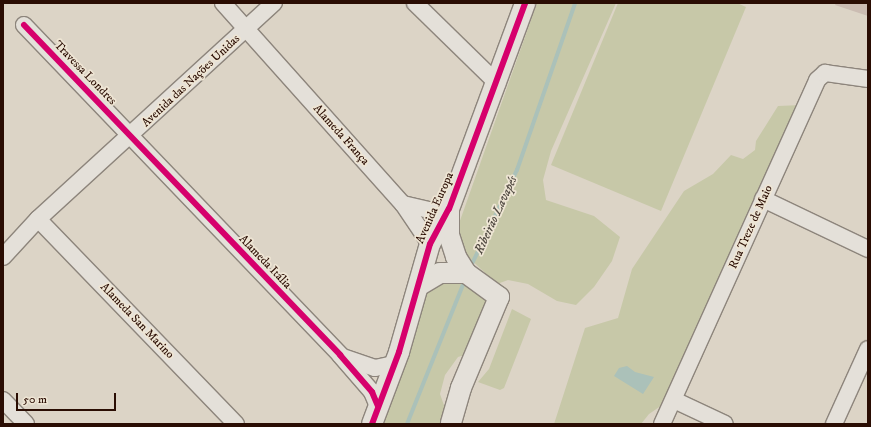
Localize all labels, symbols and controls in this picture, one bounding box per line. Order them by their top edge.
street label: Avenida das Nações Unidas [139,32,243,130]
street label: Travessa Londres [51,38,119,108]
street label: Alameda França [310,102,372,168]
street label: Avenida Europa [413,170,457,246]
water label: Ribeirão Lavapés [471,174,521,256]
street label: Rua Treze de Maio [726,183,776,271]
street label: Alameda Itália [236,232,294,292]
street label: Alameda San Marino [97,280,177,362]
scale bar [18,385,118,411]
text: 50 m [23,392,47,407]

